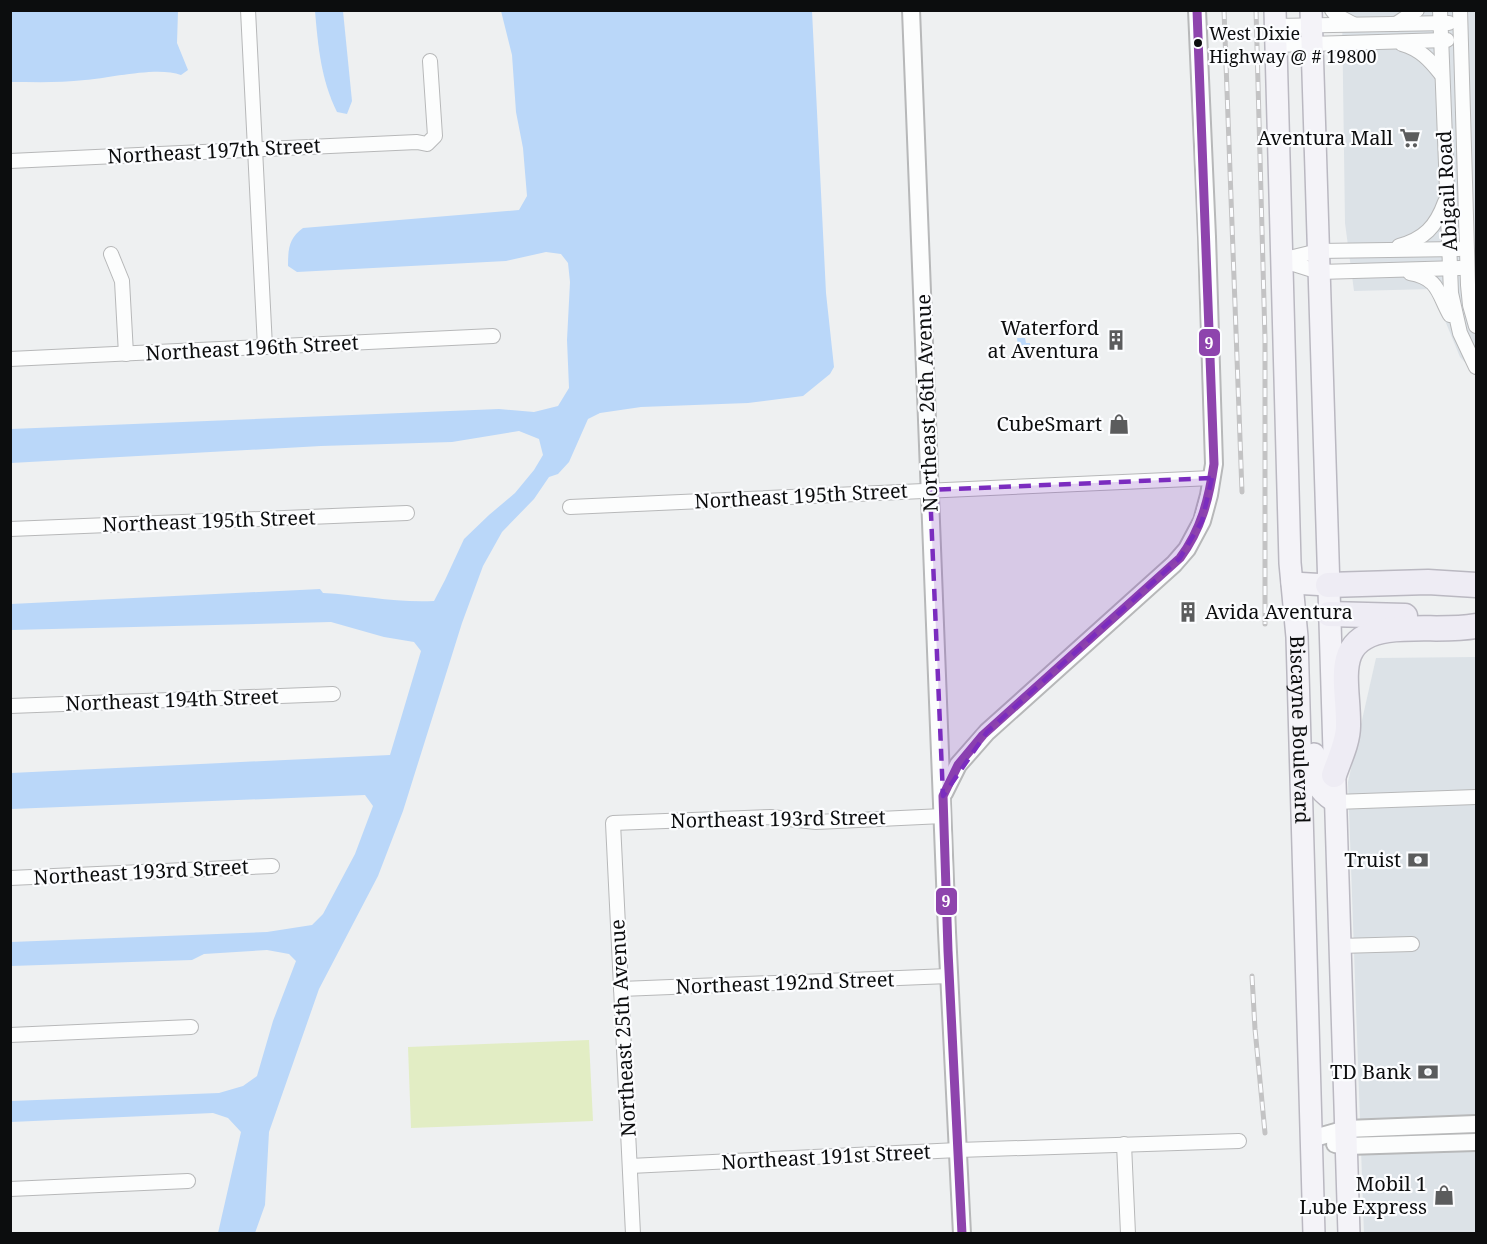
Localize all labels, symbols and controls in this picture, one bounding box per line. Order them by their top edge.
place label: West Dixie Highway @ # 19800 [1209,21,1377,68]
marker: West Dixie Highway @ # 19800 [1192,37,1204,49]
place label: Aventura Mall [1257,124,1393,151]
supermarket icon: Aventura Mall [1398,126,1422,150]
street label: Abigail Road [1430,130,1463,252]
street label: Northeast 197th Street [107,131,321,170]
street label: Northeast 26th Avenue [909,294,944,512]
place label: Waterford at Aventura [987,314,1099,364]
street label: Northeast 196th Street [145,328,359,367]
building icon: Waterford at Aventura [1104,328,1128,352]
line badge: 9 [1198,328,1221,357]
text: 9 [1204,332,1214,354]
place label: CubeSmart [997,410,1102,437]
shop icon: CubeSmart [1107,412,1131,436]
street label: Northeast 195th Street [694,476,908,515]
street label: Northeast 195th Street [102,503,316,538]
place label: Avida Aventura [1205,598,1353,625]
building icon: Avida Aventura [1176,600,1200,624]
street label: Biscayne Boulevard [1284,635,1316,824]
street label: Northeast 194th Street [65,682,279,717]
street label: Northeast 193rd Street [670,803,886,834]
place label: Truist [1344,846,1401,873]
bank icon: Truist [1406,848,1430,872]
street label: Northeast 193rd Street [33,852,249,891]
line badge: 9 [935,887,958,916]
text: 9 [941,890,951,912]
street label: Northeast 25th Avenue [603,918,642,1138]
street label: Northeast 192nd Street [675,965,895,1000]
place label: TD Bank [1330,1058,1411,1085]
bank icon: TD Bank [1416,1060,1440,1084]
street label: Northeast 191st Street [721,1138,931,1175]
place label: Mobil 1 Lube Express [1299,1170,1427,1220]
shop icon: Mobil 1 Lube Express [1432,1183,1456,1207]

